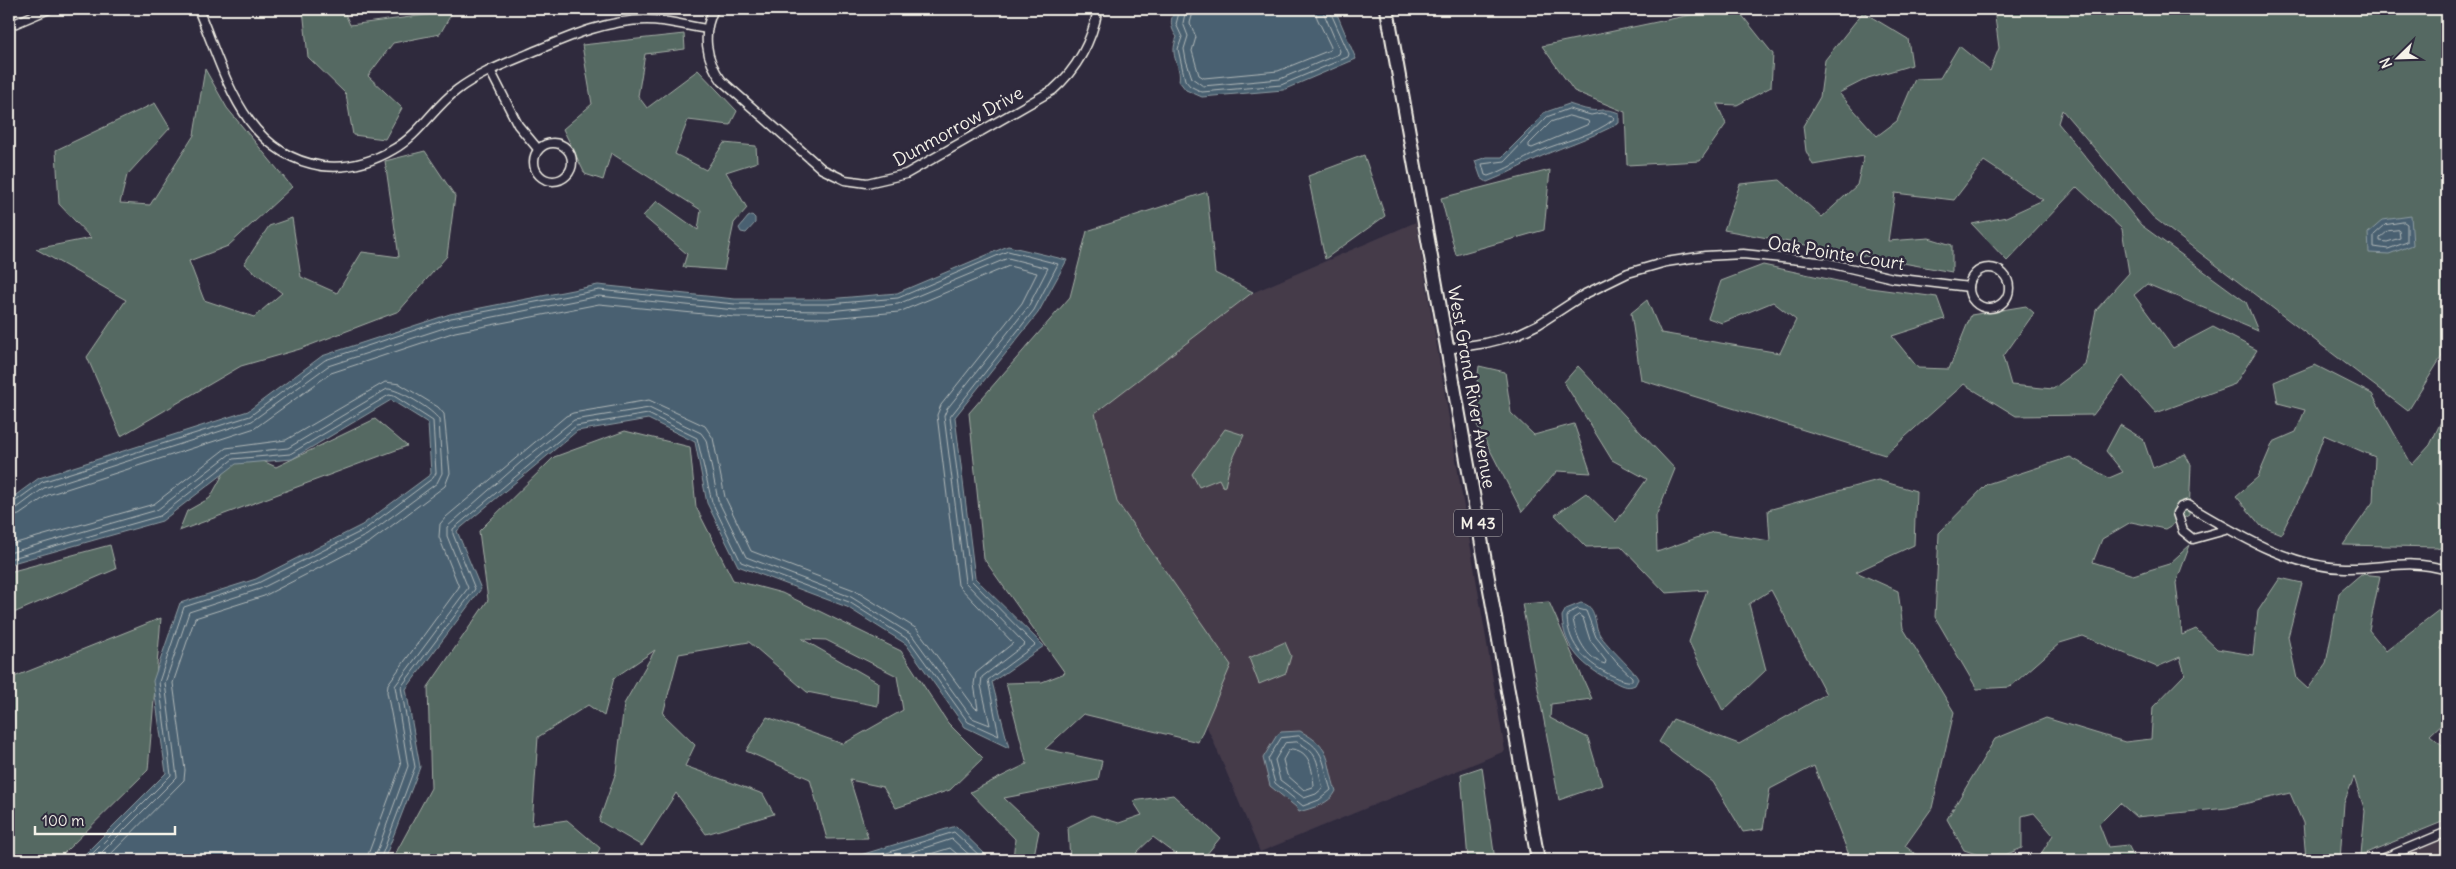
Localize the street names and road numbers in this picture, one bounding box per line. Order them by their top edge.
street label: Dunmorrow Drive [889,81,1027,171]
street label: Oak Pointe Court [1766,231,1906,275]
street label: West Grand River Avenue [1443,284,1501,490]
road number: M 43 [1454,509,1502,536]

